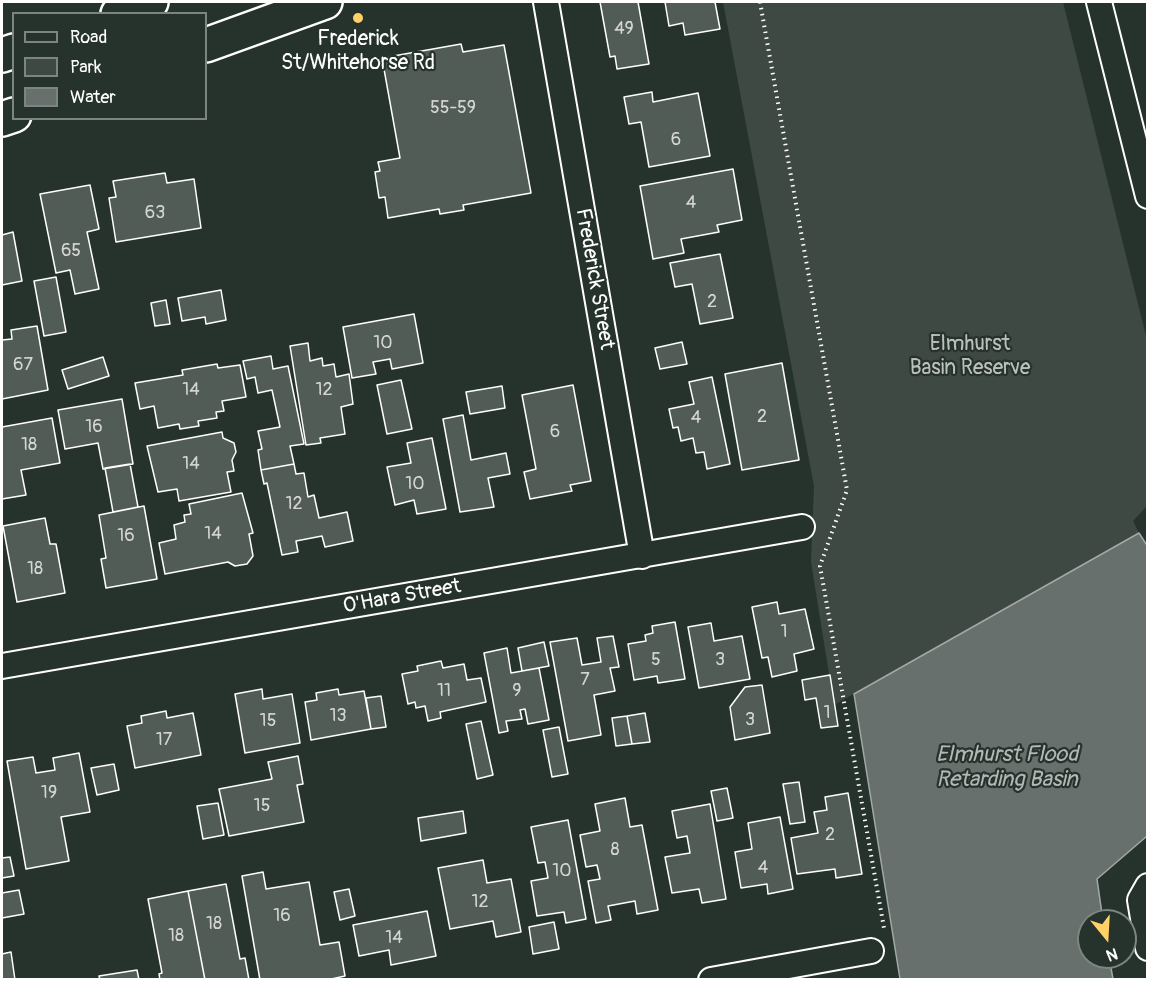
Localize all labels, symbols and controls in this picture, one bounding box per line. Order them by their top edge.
marker: Frederick St/Whitehorse Rd [351,11,365,25]
legend [12,12,207,120]
house number: 49 [614,18,634,40]
text: Road [70,26,107,49]
place label: Frederick St/Whitehorse Rd [281,27,435,77]
text: Park [70,56,102,79]
text: Water [70,86,116,109]
house number: 55-59 [430,97,476,119]
house number: 6 [671,129,681,151]
house number: 4 [686,192,696,214]
house number: 63 [145,202,165,224]
street label: Frederick Street [569,206,619,352]
house number: 65 [61,240,81,262]
house number: 2 [707,291,717,313]
house number: 10 [373,332,393,354]
park label: Elmhurst Basin Reserve [910,332,1030,382]
house number: 67 [13,354,33,376]
house number: 14 [182,379,200,401]
house number: 12 [315,379,333,401]
house number: 2 [757,406,767,428]
house number: 4 [691,407,701,429]
house number: 16 [85,416,103,438]
house number: 6 [550,421,560,443]
house number: 18 [21,434,37,456]
house number: 14 [182,453,200,475]
house number: 10 [405,473,425,495]
house number: 12 [285,493,303,515]
house number: 14 [204,523,222,545]
house number: 16 [117,525,135,547]
house number: 18 [27,558,43,580]
street label: O'Hara Street [341,574,463,620]
house number: 1 [780,621,788,643]
house number: 5 [651,649,661,671]
house number: 3 [715,649,725,671]
house number: 7 [580,669,590,691]
house number: 11 [437,680,451,702]
house number: 9 [512,680,522,702]
house number: 1 [823,702,831,724]
house number: 13 [329,705,347,727]
house number: 3 [745,709,755,731]
house number: 15 [260,710,276,732]
house number: 17 [156,729,172,751]
water label: Elmhurst Flood Retarding Basin [936,742,1078,794]
house number: 19 [41,782,57,804]
house number: 15 [254,795,270,817]
house number: 2 [825,824,835,846]
house number: 8 [610,839,620,861]
house number: 4 [758,857,768,879]
house number: 10 [552,860,572,882]
house number: 12 [471,891,489,913]
house number: 16 [273,905,291,927]
north arrow [1077,909,1137,969]
house number: 18 [206,913,222,935]
house number: 18 [168,925,184,947]
house number: 14 [385,927,403,949]
text: N [1104,943,1120,965]

